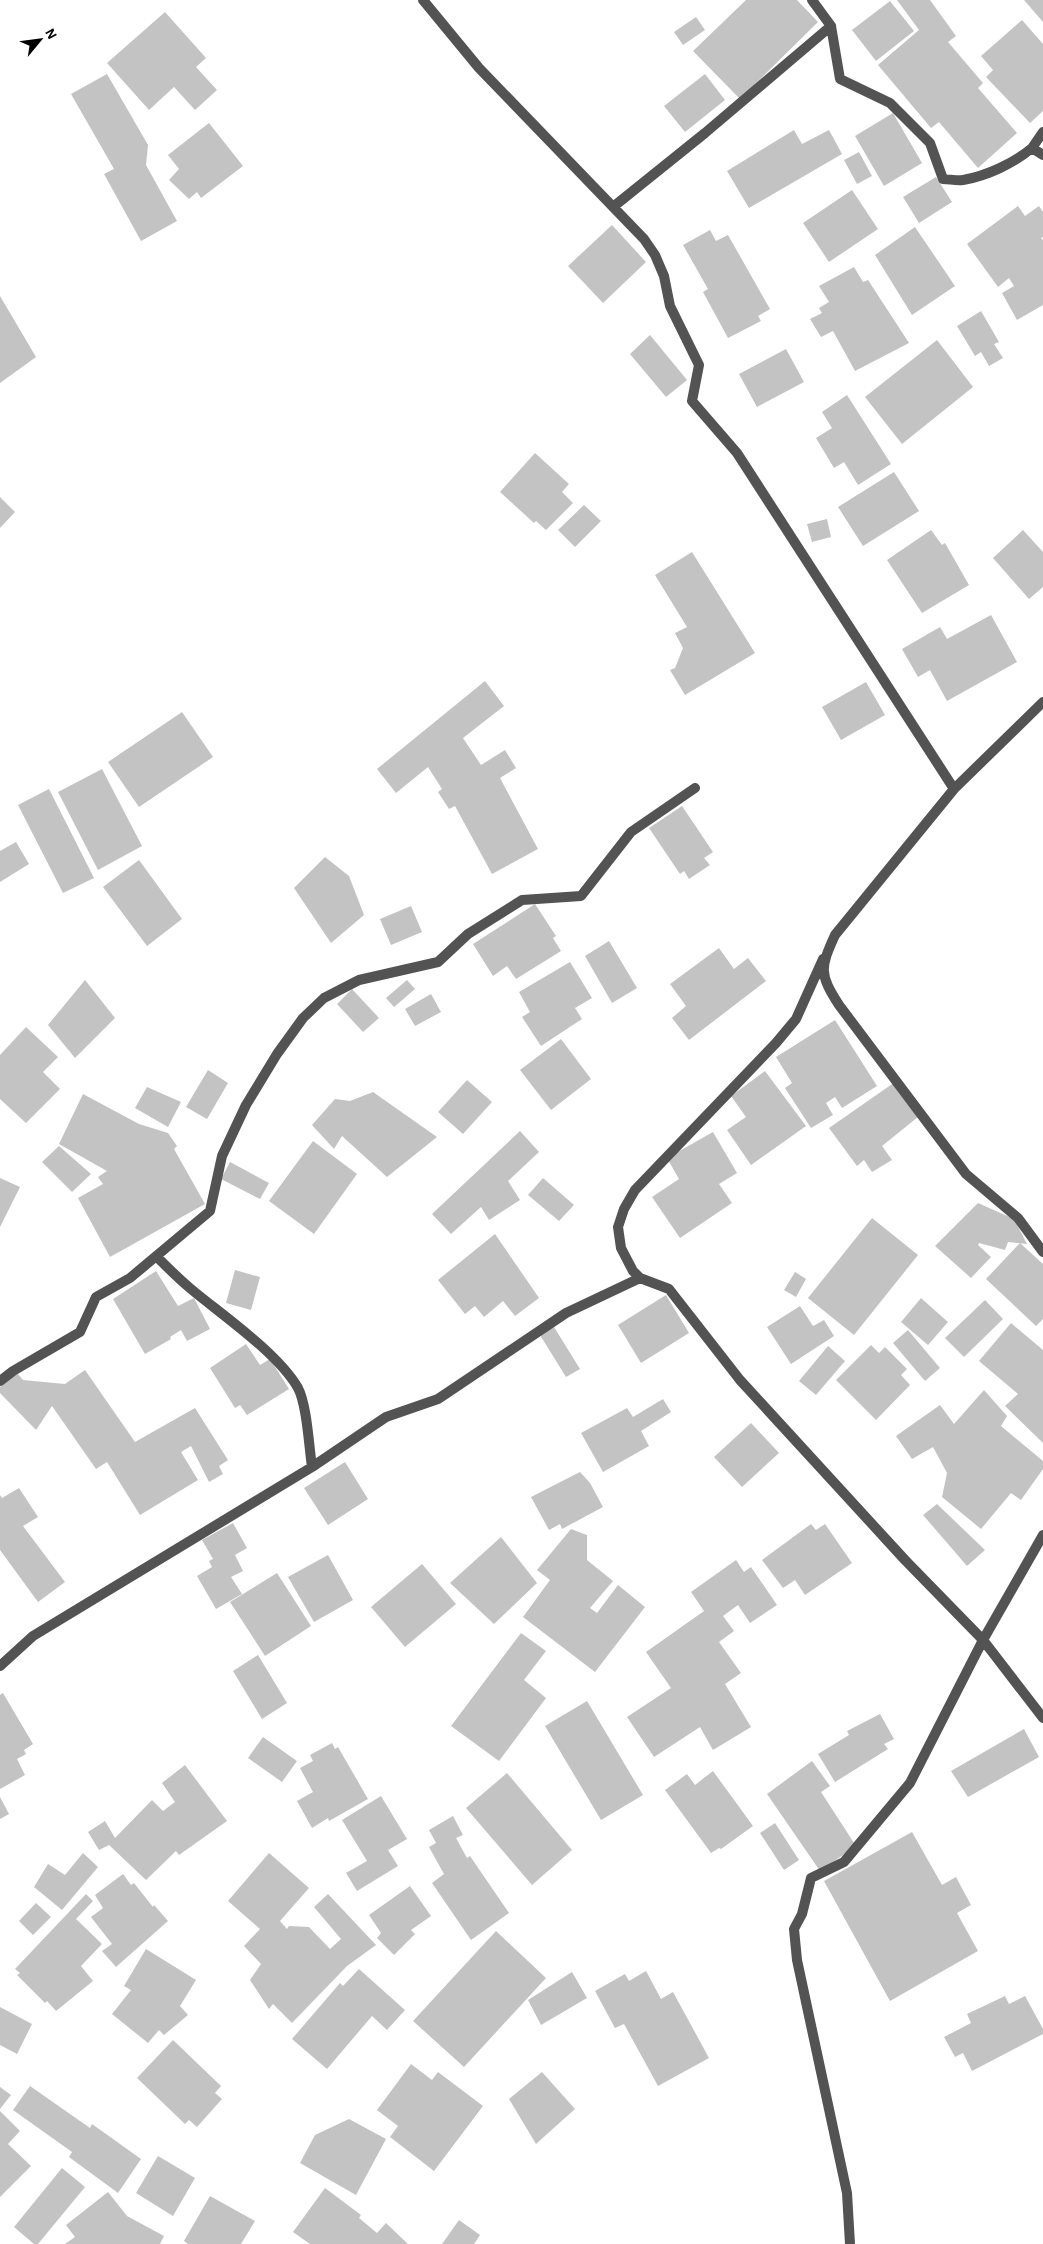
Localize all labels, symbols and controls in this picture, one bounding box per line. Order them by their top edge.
north arrow [15,15,65,65]
text: N [42,27,59,42]

